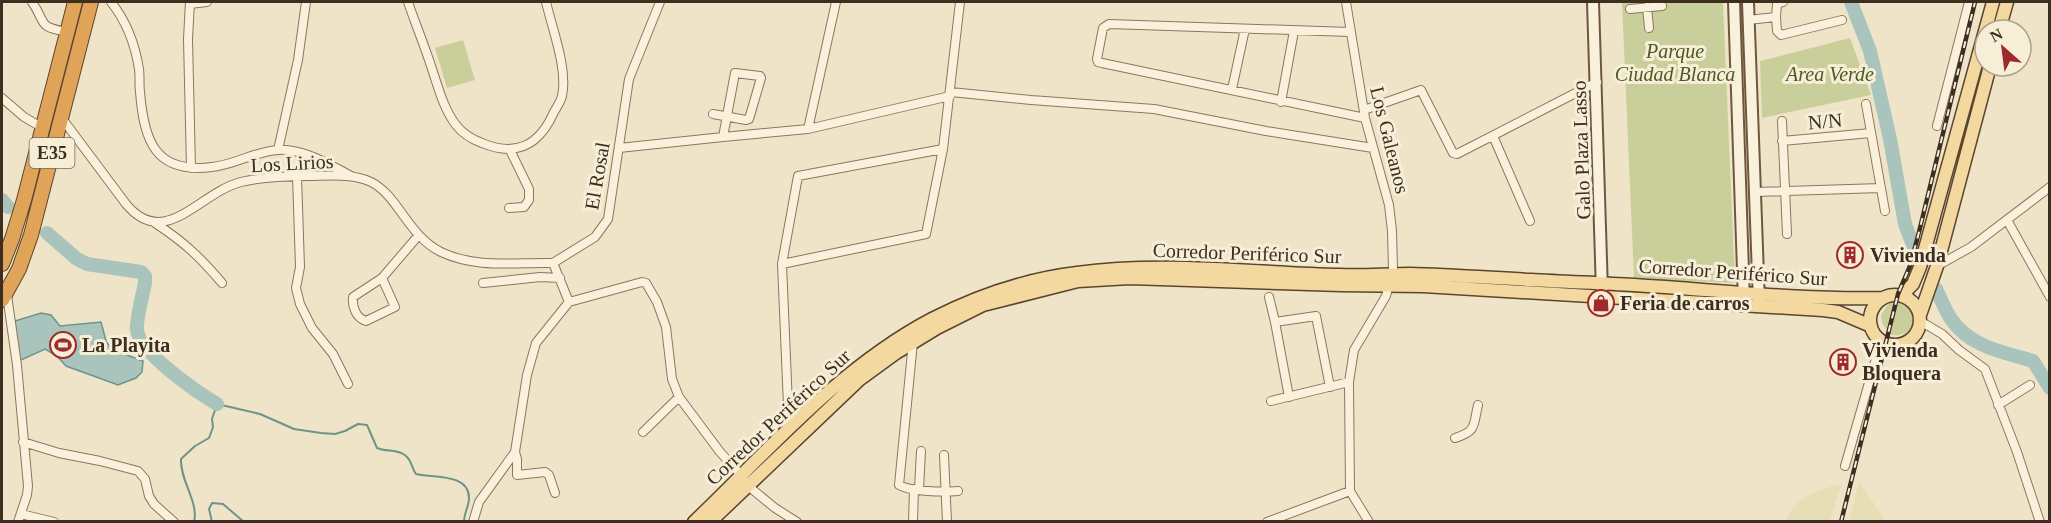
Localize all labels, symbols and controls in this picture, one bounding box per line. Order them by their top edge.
north arrow [1973,18,2033,78]
text: N [1987,25,2006,45]
park label: Parque Ciudad Blanca [1615,40,1735,85]
park label: Area Verde [1784,63,1874,85]
street label: Galo Plaza Lasso [1568,80,1594,220]
street label: Los Galeanos [1366,84,1414,196]
street label: N/N [1807,109,1843,133]
road number: E35 [29,138,74,168]
street label: El Rosal [580,140,614,212]
street label: Los Lirios [250,150,334,176]
street label: Corredor Periférico Sur [1152,239,1342,267]
building icon: Vivienda [1835,240,1865,270]
place label: Vivienda [1870,244,1946,266]
street label: Corredor Periférico Sur [1638,254,1828,290]
shop icon: Feria de carros [1586,288,1616,318]
place label: Feria de carros [1620,292,1750,314]
sports icon: La Playita [48,330,78,360]
place label: La Playita [82,334,170,357]
place label: Vivienda Bloquera [1862,339,1941,385]
street label: Corredor Periférico Sur [701,344,855,489]
building icon: Vivienda Bloquera [1828,347,1858,377]

